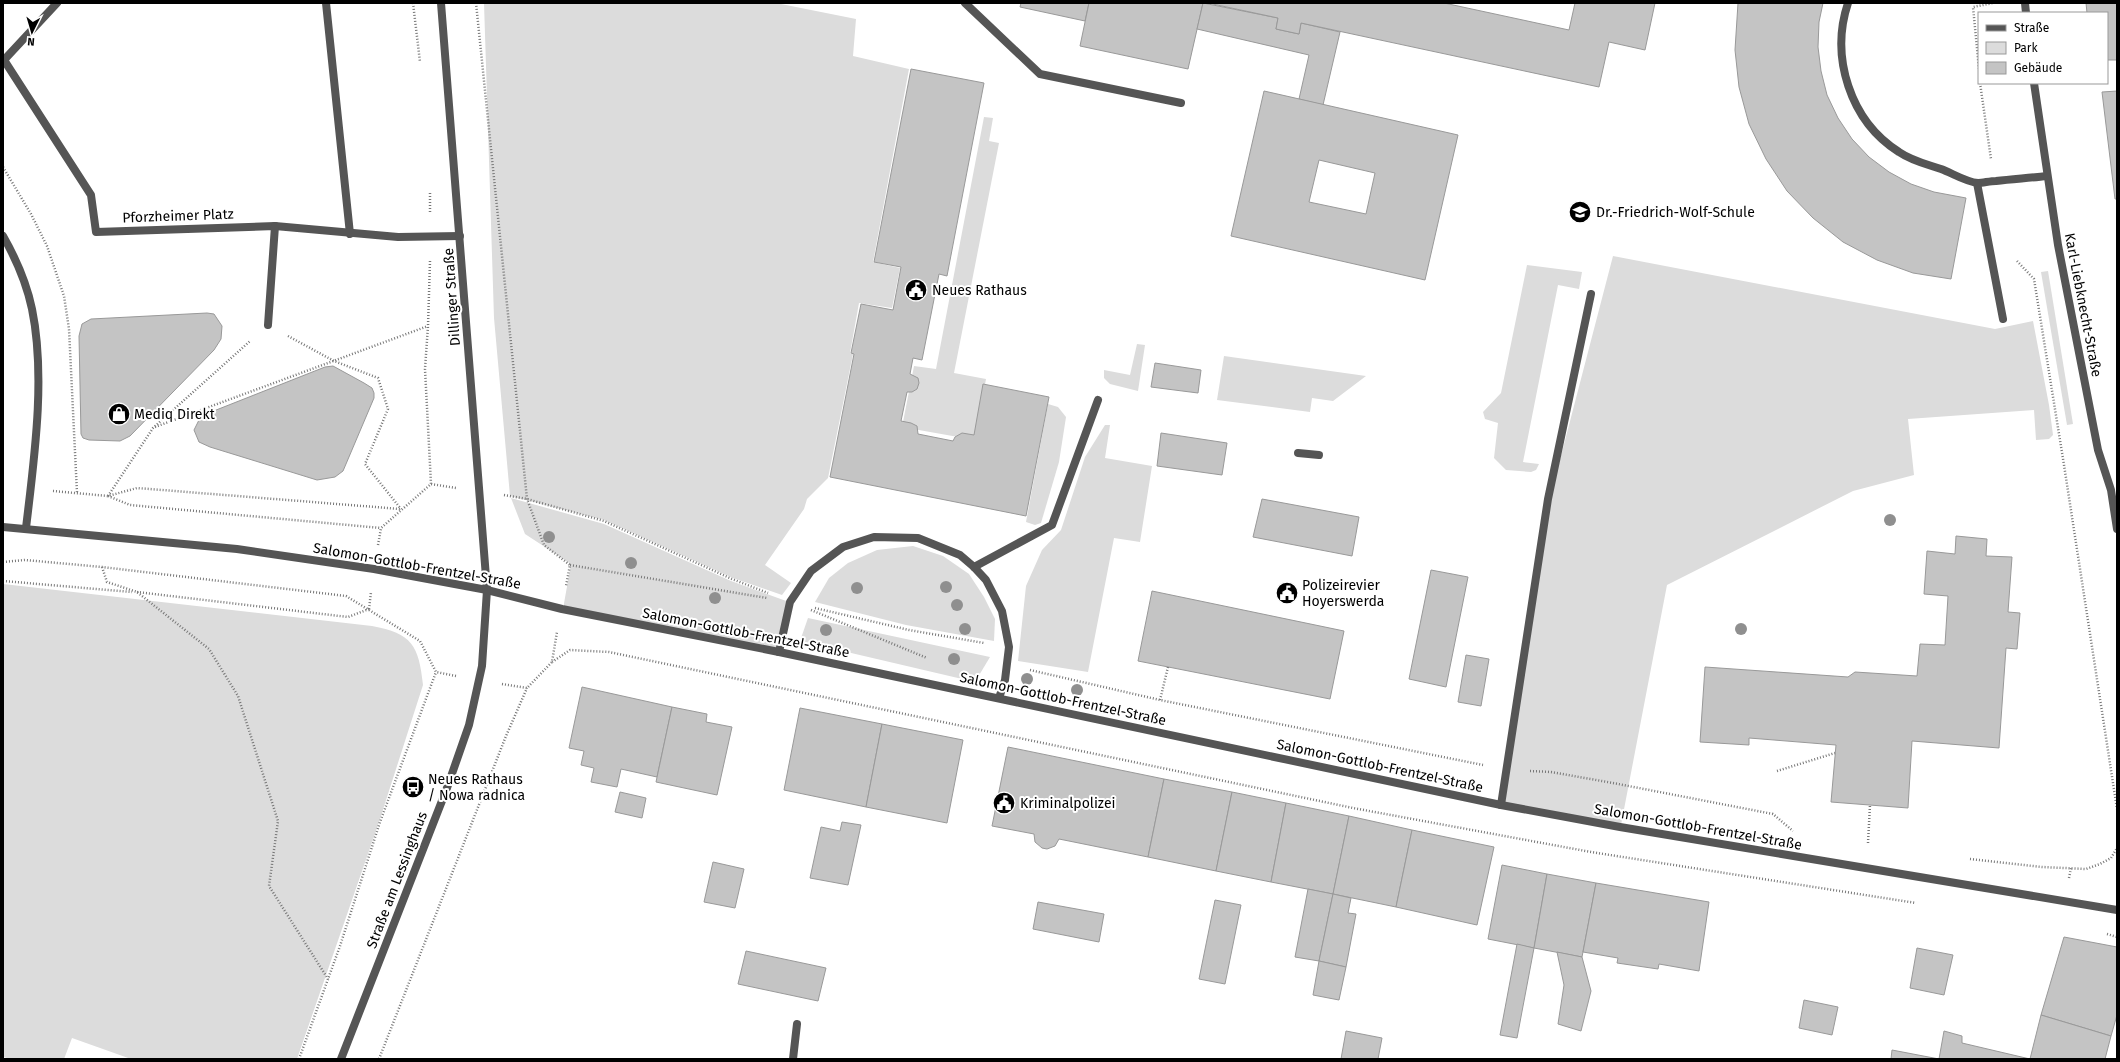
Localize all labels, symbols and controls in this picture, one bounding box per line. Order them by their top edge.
north arrow [12,12,52,52]
legend [1978,12,2108,84]
text: Straße [2014,21,2049,35]
text: N [27,35,35,48]
text: Park [2014,41,2038,55]
text: Gebäude [2014,61,2062,75]
school or university icon: Dr.-Friedrich-Wolf-Schule [1567,199,1593,225]
place label: Dr.-Friedrich-Wolf-Schule [1596,204,1755,221]
street label: Pforzheimer Platz [122,206,234,226]
street label: Karl-Liebknecht-Straße [2061,232,2105,378]
street label: Dillinger Straße [440,247,464,347]
public building icon: Neues Rathaus [903,277,929,303]
place label: Neues Rathaus [932,282,1027,299]
shop icon: Mediq Direkt [106,401,132,427]
place label: Mediq Direkt [134,406,216,423]
street label: Salomon-Gottlob-Frentzel-Straße [312,539,522,593]
place label: Polizeirevier Hoyerswerda [1302,577,1384,610]
public building icon: Polizeirevier Hoyerswerda [1274,580,1300,606]
street label: Salomon-Gottlob-Frentzel-Straße [641,605,851,661]
street label: Salomon-Gottlob-Frentzel-Straße [958,669,1168,729]
street label: Salomon-Gottlob-Frentzel-Straße [1275,736,1485,796]
place label: Neues Rathaus / Nowa radnica [428,771,525,804]
bus stop icon: Neues Rathaus / Nowa radnica [400,774,426,800]
public building icon: Kriminalpolizei [991,790,1017,816]
place label: Kriminalpolizei [1020,795,1115,812]
street label: Salomon-Gottlob-Frentzel-Straße [1593,800,1803,854]
street label: Straße am Lessinghaus [363,809,431,951]

